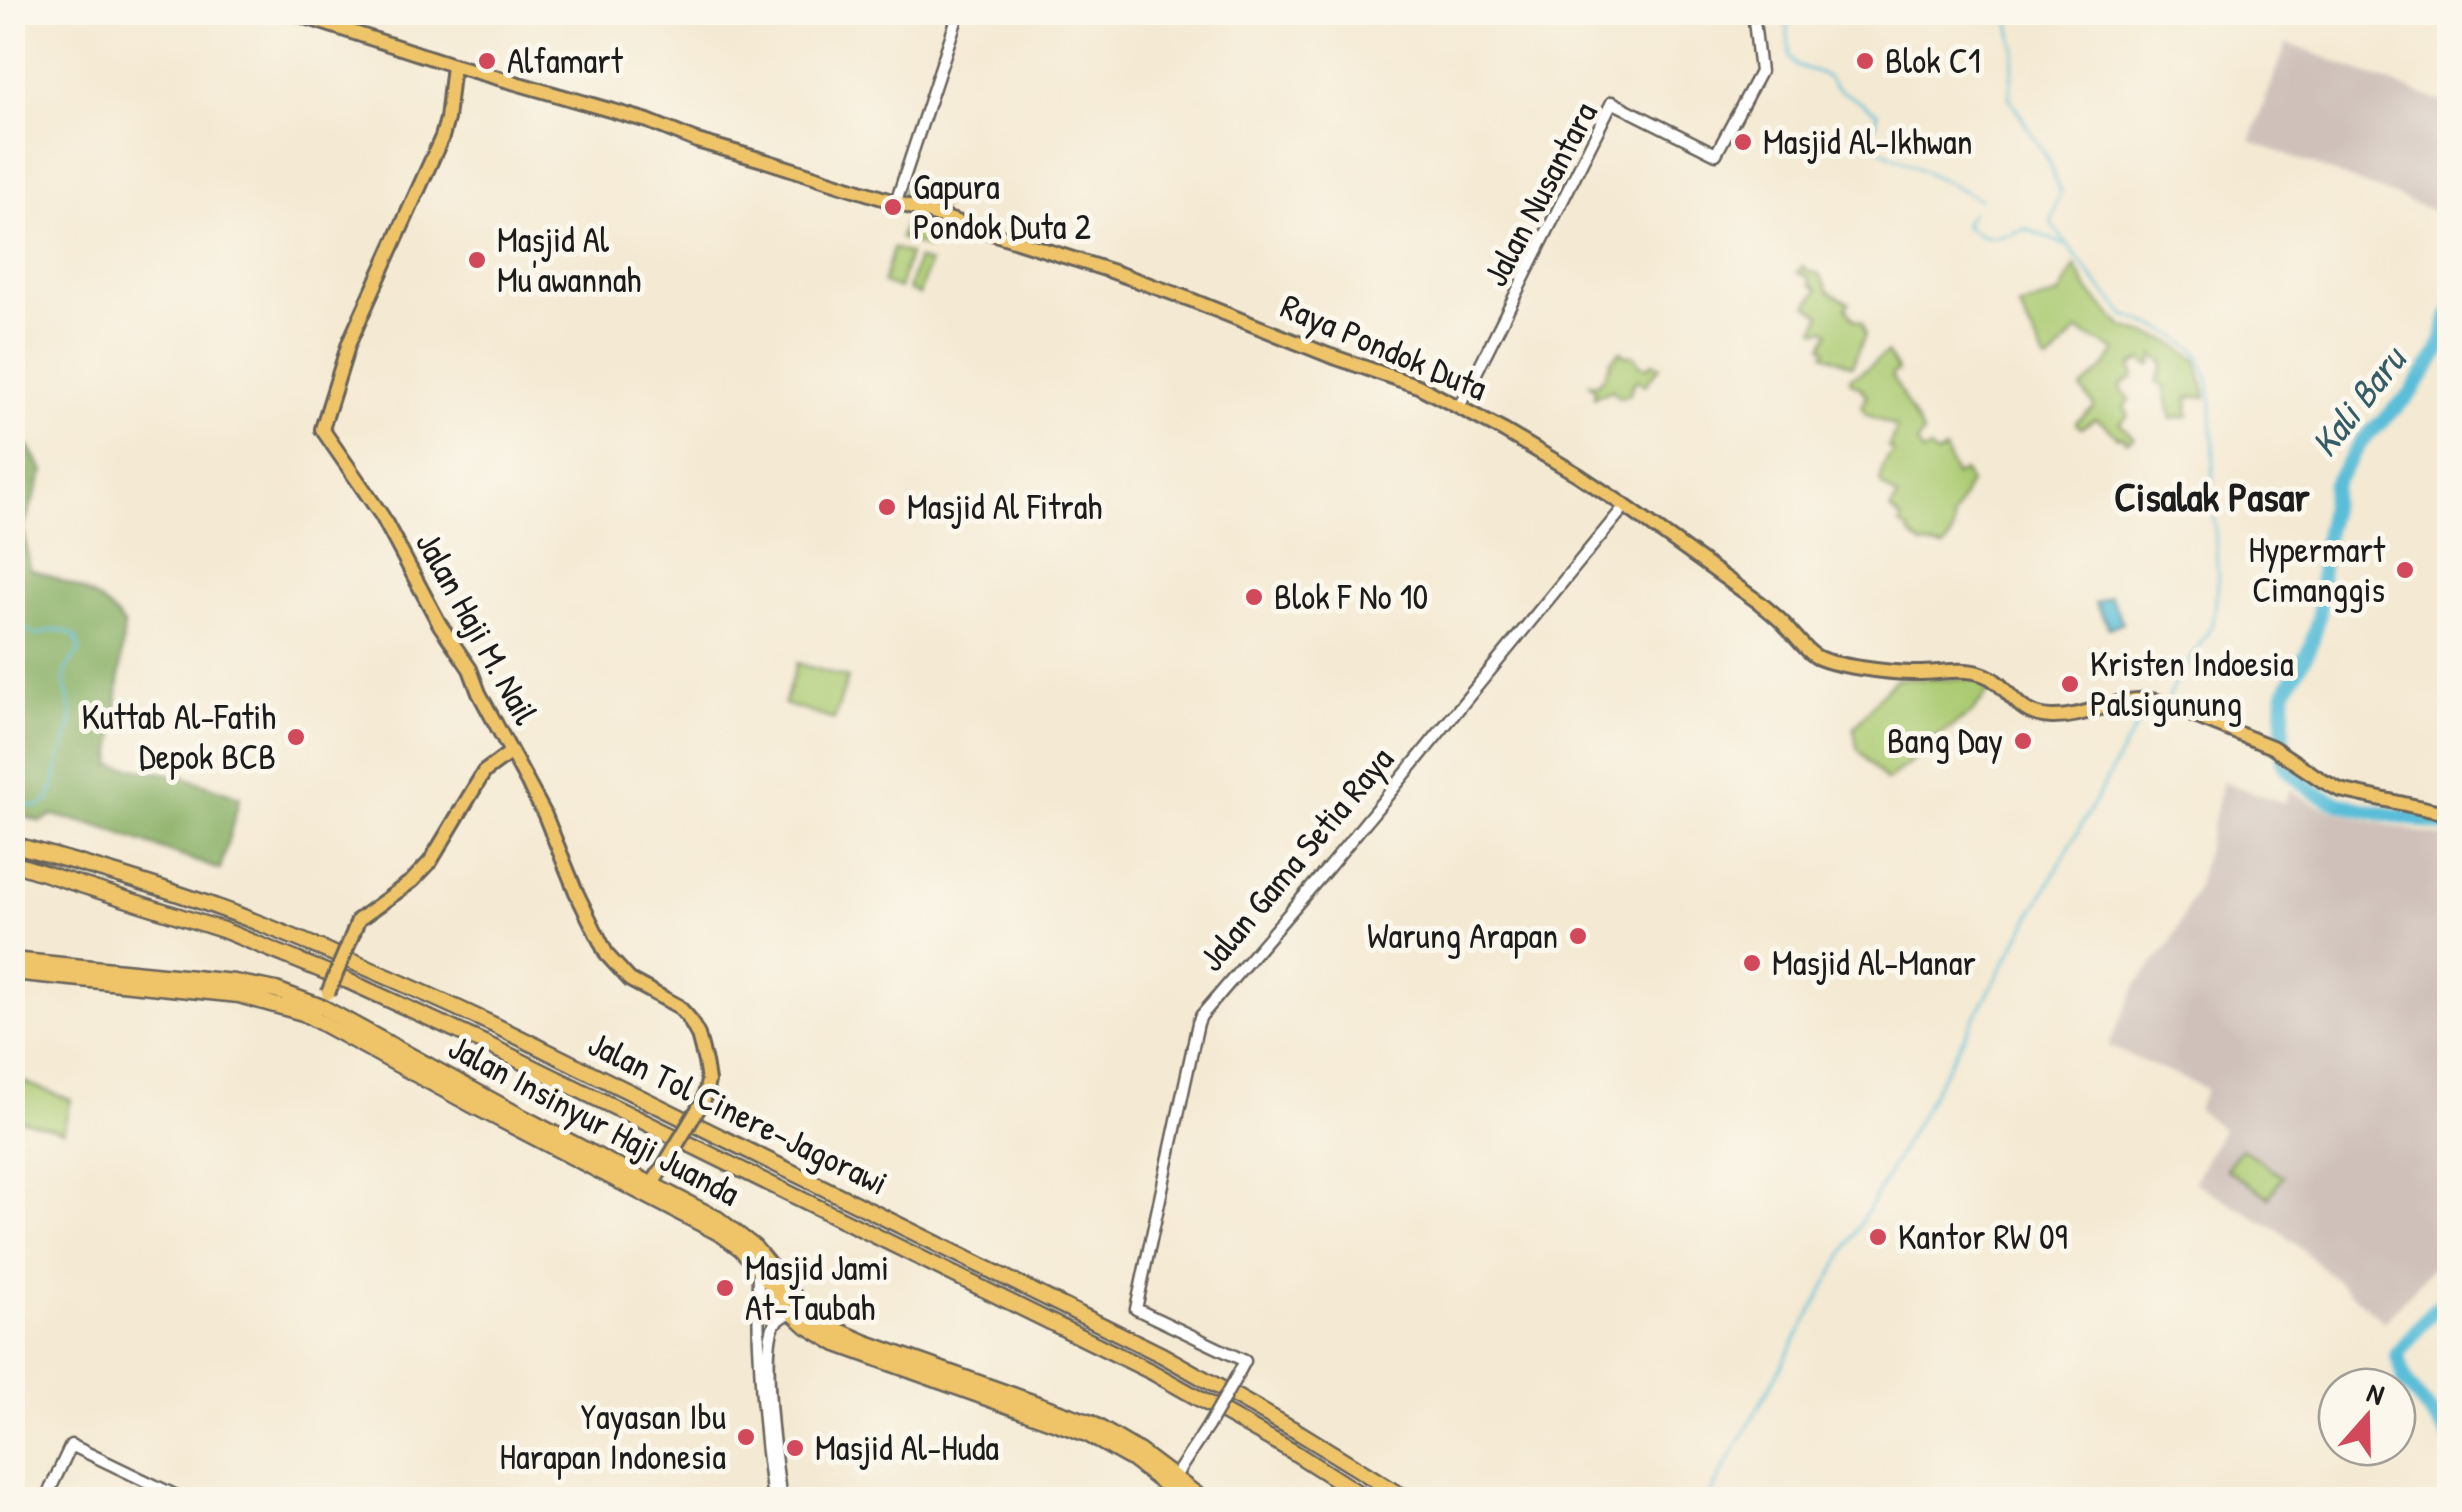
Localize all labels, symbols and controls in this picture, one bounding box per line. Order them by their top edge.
place label: Alfamart [507,37,624,84]
place label: Blok C1 [1885,37,1981,84]
marker: Alfamart [476,50,498,72]
marker: Blok C1 [1854,50,1876,72]
street label: Jalan Nusantara [1471,93,1608,294]
place label: Masjid Al-Ikhwan [1763,118,1973,165]
marker: Masjid Al-Ikhwan [1732,131,1754,153]
place label: Gapura Pondok Duta 2 [913,163,1091,250]
marker: Gapura Pondok Duta 2 [882,196,904,218]
place label: Masjid Al Mu'awannah [497,216,641,303]
marker: Masjid Al Mu'awannah [466,249,488,271]
street label: Raya Pondok Duta [1274,282,1495,411]
water label: Kali Baru [2298,333,2418,467]
district label: Cisalak Pasar [2114,469,2310,523]
place label: Masjid Al Fitrah [907,483,1102,530]
marker: Masjid Al Fitrah [876,496,898,518]
street label: Jalan Haji M. Nail [405,523,550,733]
place label: Hypermart Cimanggis [2248,526,2386,613]
marker: Hypermart Cimanggis [2394,559,2416,581]
place label: Blok F No 10 [1274,573,1428,620]
marker: Blok F No 10 [1243,586,1265,608]
place label: Kristen Indoesia Palsigunung [2090,640,2294,727]
marker: Kristen Indoesia Palsigunung [2059,673,2081,695]
place label: Kuttab Al-Fatih Depok BCB [81,693,276,780]
place label: Bang Day [1887,717,2003,764]
marker: Kuttab Al-Fatih Depok BCB [285,726,307,748]
marker: Bang Day [2012,730,2034,752]
street label: Jalan Gama Setia Raya [1188,736,1404,981]
place label: Warung Arapan [1367,912,1558,959]
marker: Warung Arapan [1567,925,1589,947]
place label: Masjid Al-Manar [1772,939,1976,986]
marker: Masjid Al-Manar [1741,952,1763,974]
street label: Jalan Tol Cinere–Jagorawi [581,1020,896,1206]
street label: Jalan Insinyur Haji Juanda [441,1023,748,1216]
place label: Kantor RW 09 [1898,1213,2068,1260]
marker: Kantor RW 09 [1867,1226,1889,1248]
place label: Masjid Jami At-Taubah [745,1244,889,1331]
marker: Masjid Jami At-Taubah [714,1277,736,1299]
north arrow [2317,1367,2417,1467]
text: N [2362,1373,2389,1414]
place label: Yayasan Ibu Harapan Indonesia [500,1393,726,1480]
place label: Masjid Al-Huda [815,1424,999,1471]
marker: Yayasan Ibu Harapan Indonesia [735,1426,757,1448]
marker: Masjid Al-Huda [784,1437,806,1459]

